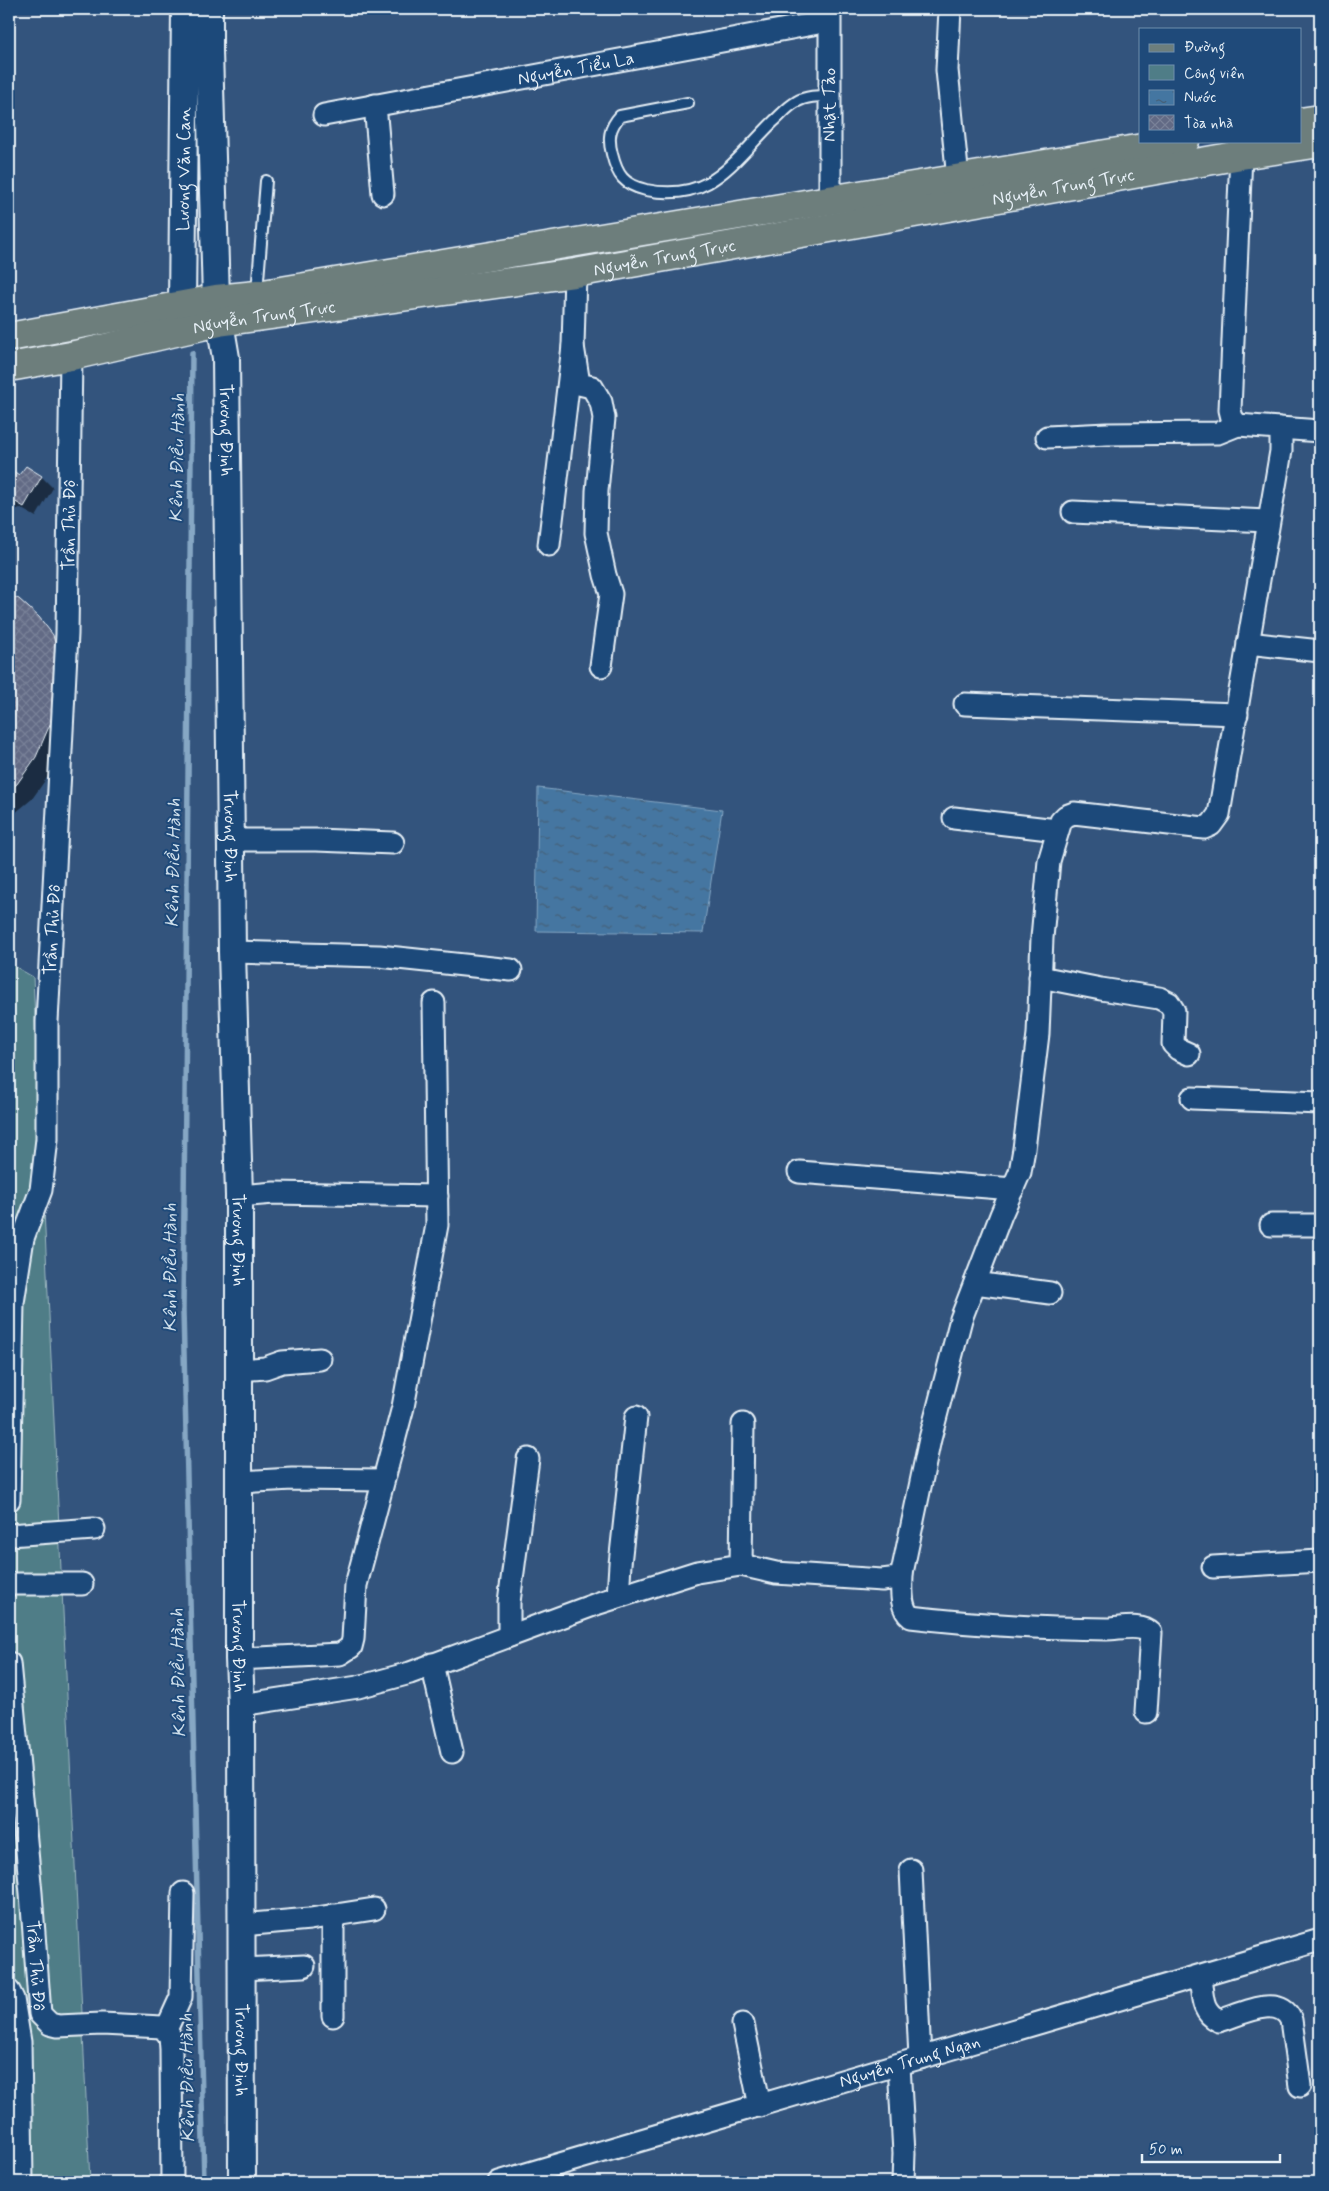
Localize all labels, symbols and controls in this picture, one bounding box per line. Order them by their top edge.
legend [1139,28,1302,142]
text: Đường [1184,38,1225,59]
street label: Nguyễn Tiểu La [516,47,636,92]
text: Công viên [1184,64,1244,85]
street label: Nhật Tảo [818,68,842,142]
text: Nước [1184,88,1216,108]
street label: Lương Văn Can [172,107,198,231]
text: Tòa nhà [1184,114,1233,134]
street label: Nguyễn Trung Trực [990,163,1136,212]
street label: Nguyễn Trung Trực [592,234,738,283]
street label: Nguyễn Trung Trực [190,295,337,341]
street label: Trương Định [212,384,238,477]
water label: Kênh Điều Hành [164,393,191,523]
street label: Trần Thủ Độ [57,479,82,571]
street label: Trương Định [216,790,242,883]
water label: Kênh Điều Hành [160,798,187,928]
street label: Trần Thủ Độ [38,883,67,976]
street label: Trương Định [224,1194,250,1286]
water label: Kênh Điều Hành [158,1203,183,1333]
street label: Trương Định [224,1600,251,1693]
water label: Kênh Điều Hành [165,1608,192,1738]
street label: Trần Thủ Độ [20,1919,51,2012]
street label: Trương Định [227,2003,253,2096]
water label: Kênh Điều Hành [174,2013,201,2143]
street label: Nguyễn Trung Ngạn [837,2030,983,2094]
scale bar [1142,2131,1279,2163]
text: 50 m [1149,2140,1183,2160]

